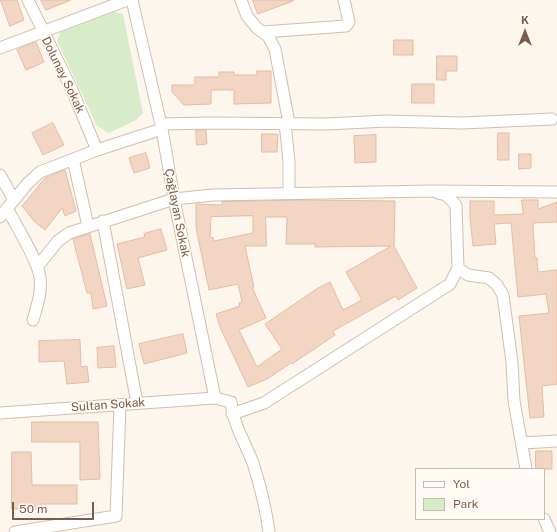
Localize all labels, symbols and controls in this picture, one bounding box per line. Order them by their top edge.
north arrow [505,12,545,52]
text: K [521,14,529,26]
street label: Dolunay Sokak [38,35,88,115]
street label: Çağlayan Sokak [161,168,193,258]
street label: Sultan Sokak [71,395,145,415]
legend [415,468,545,520]
text: Yol [453,477,470,491]
scale bar [14,494,96,520]
text: Park [453,497,479,511]
text: 50 m [19,502,47,516]

